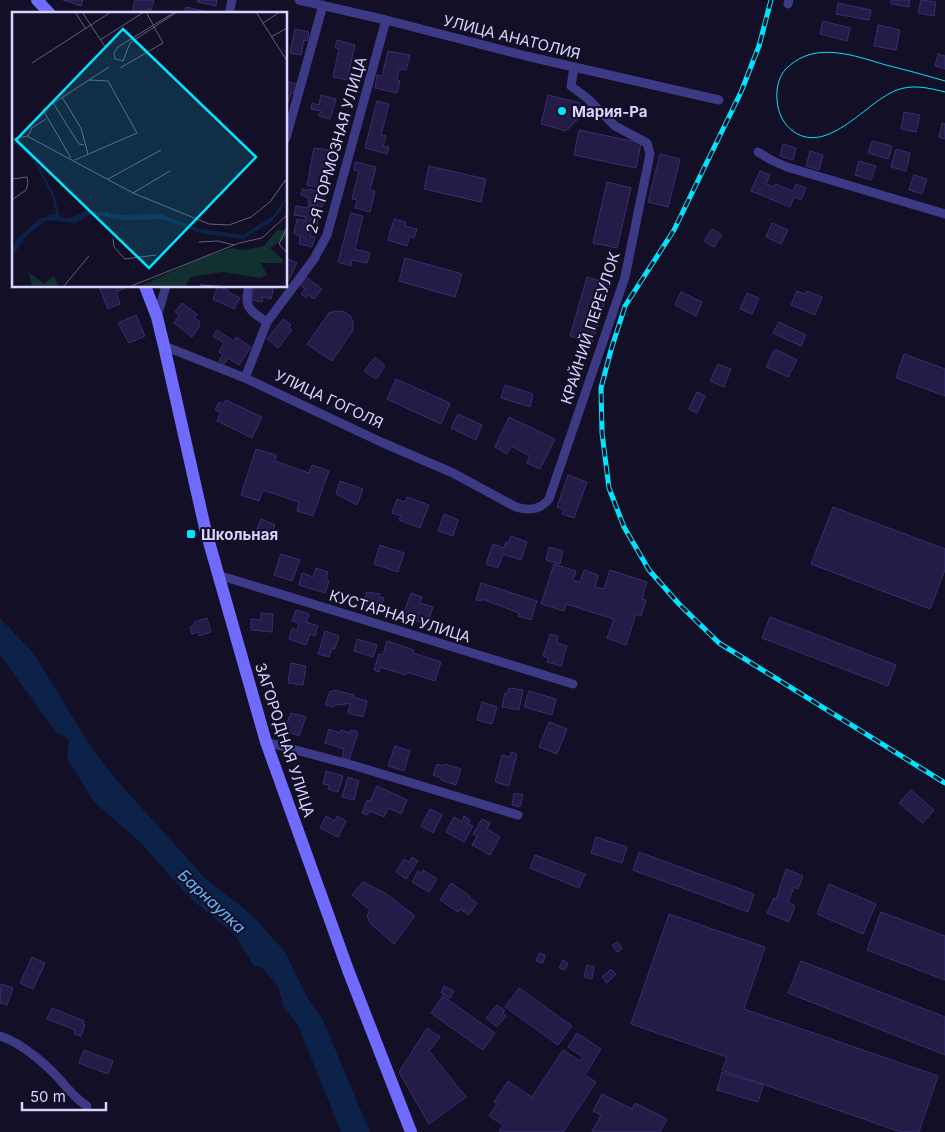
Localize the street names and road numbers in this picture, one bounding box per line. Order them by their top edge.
street label: УЛИЦА АНАТОЛИЯ [441,11,583,63]
street label: 2-Я ТОРМОЗНАЯ УЛИЦА [302,54,370,236]
street label: КРАЙНИЙ ПЕРЕУЛОК [556,249,624,407]
street label: УЛИЦА ГОГОЛЯ [272,366,386,432]
street label: КУСТАРНАЯ УЛИЦА [327,585,473,647]
street label: ЗАГОРОДНАЯ УЛИЦА [251,660,319,820]

